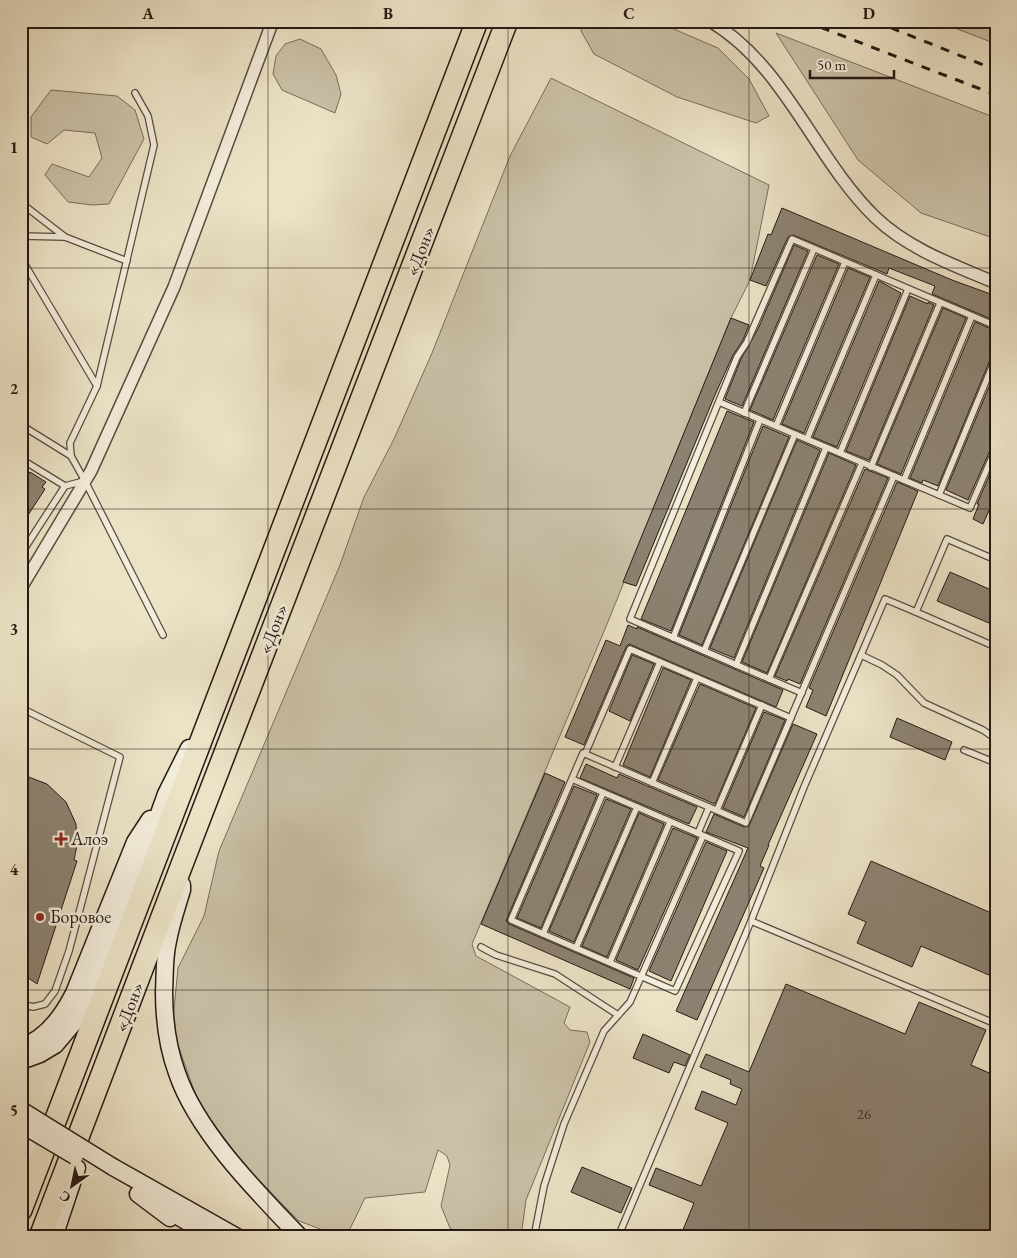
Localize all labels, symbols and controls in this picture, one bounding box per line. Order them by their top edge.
text: A [141,3,154,24]
text: B [383,3,393,24]
text: C [623,3,635,24]
text: D [863,3,875,24]
scale bar [810,48,893,80]
text: 50 m [817,55,846,74]
text: 1 [10,137,18,158]
street label: «Дон» [399,222,440,279]
text: 2 [10,378,19,399]
street label: «Дон» [252,600,293,657]
text: 3 [10,619,18,640]
place label: Алоэ [70,827,108,850]
marker: Алоэ [55,833,67,845]
text: 4 [10,859,19,880]
place label: Боровое [50,905,111,928]
marker: Боровое [34,911,46,923]
street label: «Дон» [108,978,149,1035]
text: 5 [10,1100,18,1121]
house number: 26 [857,1104,871,1123]
north arrow [48,1160,98,1210]
text: С [56,1187,74,1207]

